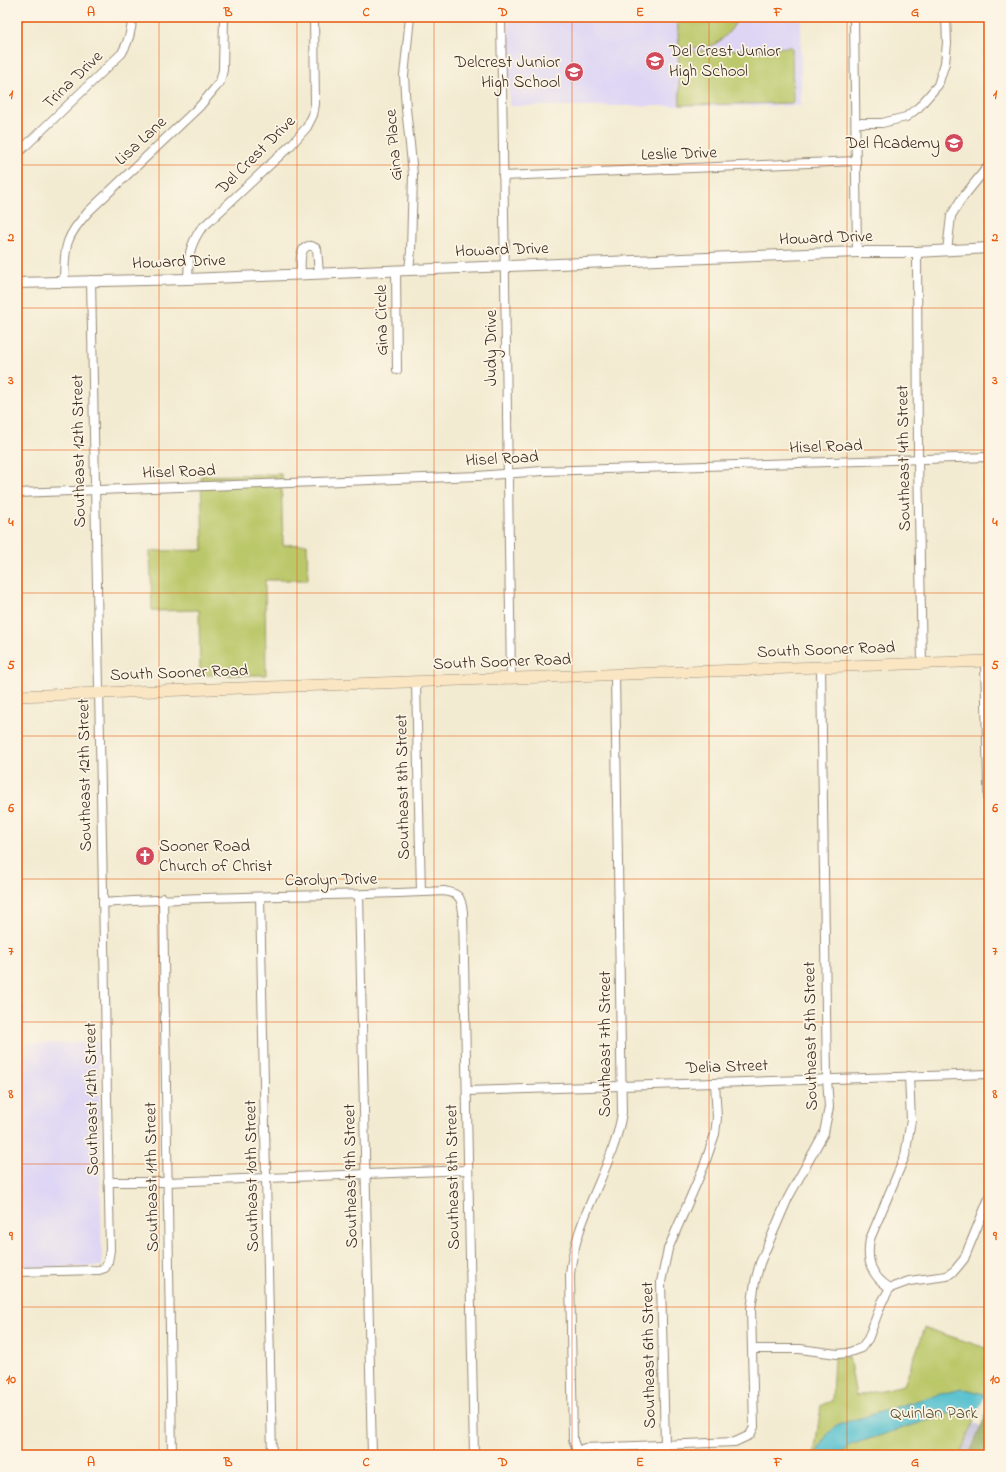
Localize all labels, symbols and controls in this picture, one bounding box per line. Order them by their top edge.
text: A [87,3,95,22]
text: B [223,3,233,22]
text: C [362,3,370,22]
text: D [497,3,508,22]
text: E [636,3,644,22]
text: F [773,3,783,22]
text: G [911,3,919,22]
place label: Del Crest Junior High School [668,39,781,86]
street label: Trina Drive [37,45,109,115]
place label: Delcrest Junior High School [453,50,561,97]
school or university icon: Del Crest Junior High School [644,50,666,72]
school or university icon: Delcrest Junior High School [563,61,585,83]
text: 1 [9,85,14,104]
text: 1 [993,85,998,104]
street label: Gina Place [378,108,410,182]
street label: Del Crest Drive [210,109,302,201]
street label: Lisa Lane [109,110,173,172]
place label: Del Academy [845,131,940,157]
school or university icon: Del Academy [943,132,965,154]
street label: Leslie Drive [641,140,718,168]
street label: Howard Drive [779,224,874,252]
text: 2 [7,228,15,247]
text: 2 [991,228,999,247]
street label: Howard Drive [455,236,550,264]
street label: Howard Drive [132,248,227,276]
street label: Gina Circle [369,284,395,356]
street label: Judy Drive [479,309,505,386]
text: 3 [7,371,14,390]
text: 3 [991,371,998,390]
street label: Southeast 12th Street [65,374,93,528]
street label: Southeast 4th Street [890,384,918,531]
street label: Hisel Road [789,433,863,461]
street label: Hisel Road [465,445,540,473]
street label: Hisel Road [142,458,216,486]
text: 4 [7,513,14,532]
text: 4 [991,513,998,532]
street label: South Sooner Road [756,635,896,665]
street label: South Sooner Road [432,647,572,677]
text: 5 [7,656,15,675]
text: 5 [991,656,999,675]
street label: South Sooner Road [109,658,249,688]
street label: Southeast 12th Street [71,698,99,852]
street label: Southeast 8th Street [389,714,417,860]
text: 6 [7,799,14,818]
text: 6 [991,799,998,818]
place label: Sooner Road Church of Christ [159,834,273,879]
church icon: Sooner Road Church of Christ [134,845,156,867]
street label: Carolyn Drive [285,867,378,894]
text: 7 [8,942,14,961]
text: 7 [992,942,998,961]
street label: Southeast 5th Street [797,961,825,1111]
street label: Southeast 7th Street [593,970,618,1117]
street label: Southeast 12th Street [78,1022,106,1176]
street label: Delia Street [684,1053,769,1081]
text: 8 [8,1085,14,1104]
text: 8 [992,1085,998,1104]
street label: Southeast 10th Street [238,1099,266,1252]
street label: Southeast 11th Street [138,1101,166,1252]
street label: Southeast 9th Street [337,1103,365,1249]
street label: Southeast 8th Street [439,1104,467,1250]
text: 9 [8,1227,14,1246]
text: 9 [992,1227,998,1246]
street label: Southeast 6th Street [635,1281,663,1429]
text: 10 [6,1370,16,1389]
text: 10 [990,1370,1000,1389]
park label: Quinlan Park [890,1401,978,1426]
text: A [87,1453,95,1472]
text: B [223,1453,233,1472]
text: C [362,1453,370,1472]
text: D [497,1453,508,1472]
text: E [636,1453,644,1472]
text: F [773,1453,783,1472]
text: G [911,1453,919,1472]

